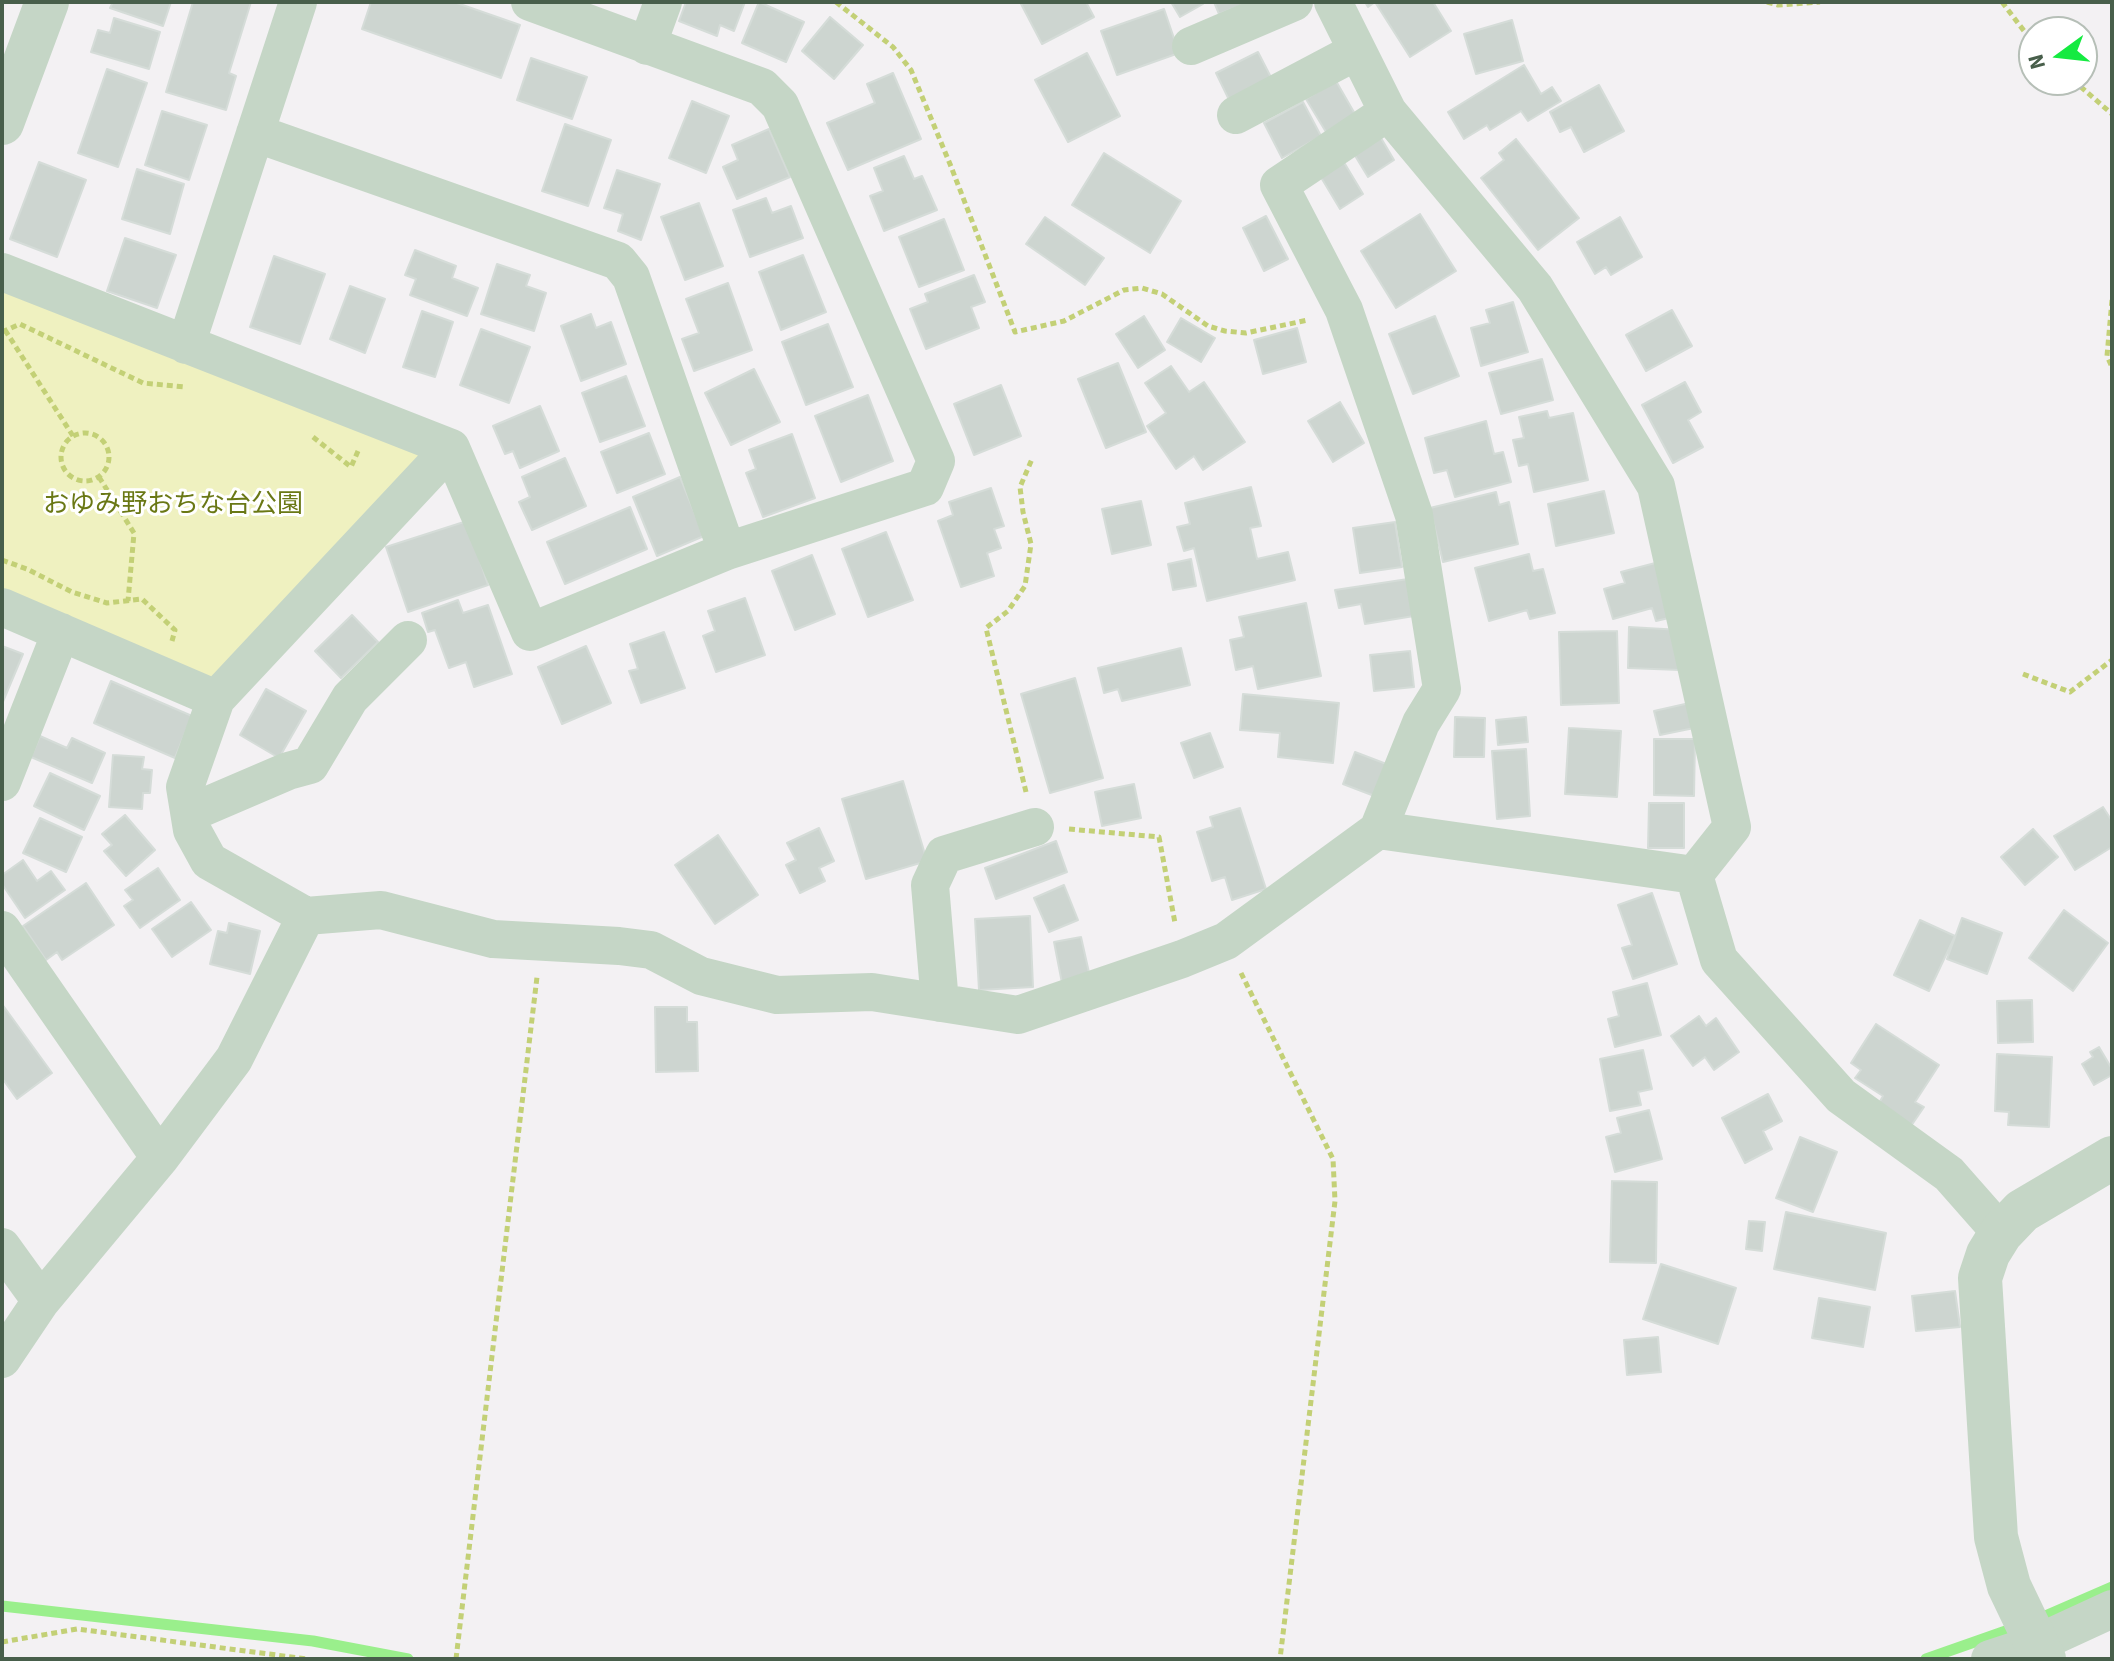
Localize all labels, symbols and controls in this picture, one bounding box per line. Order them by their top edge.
north arrow [2018,16,2098,96]
text: N [2019,50,2054,73]
park label: おゆみ野おちな台公園 [43,490,303,522]

